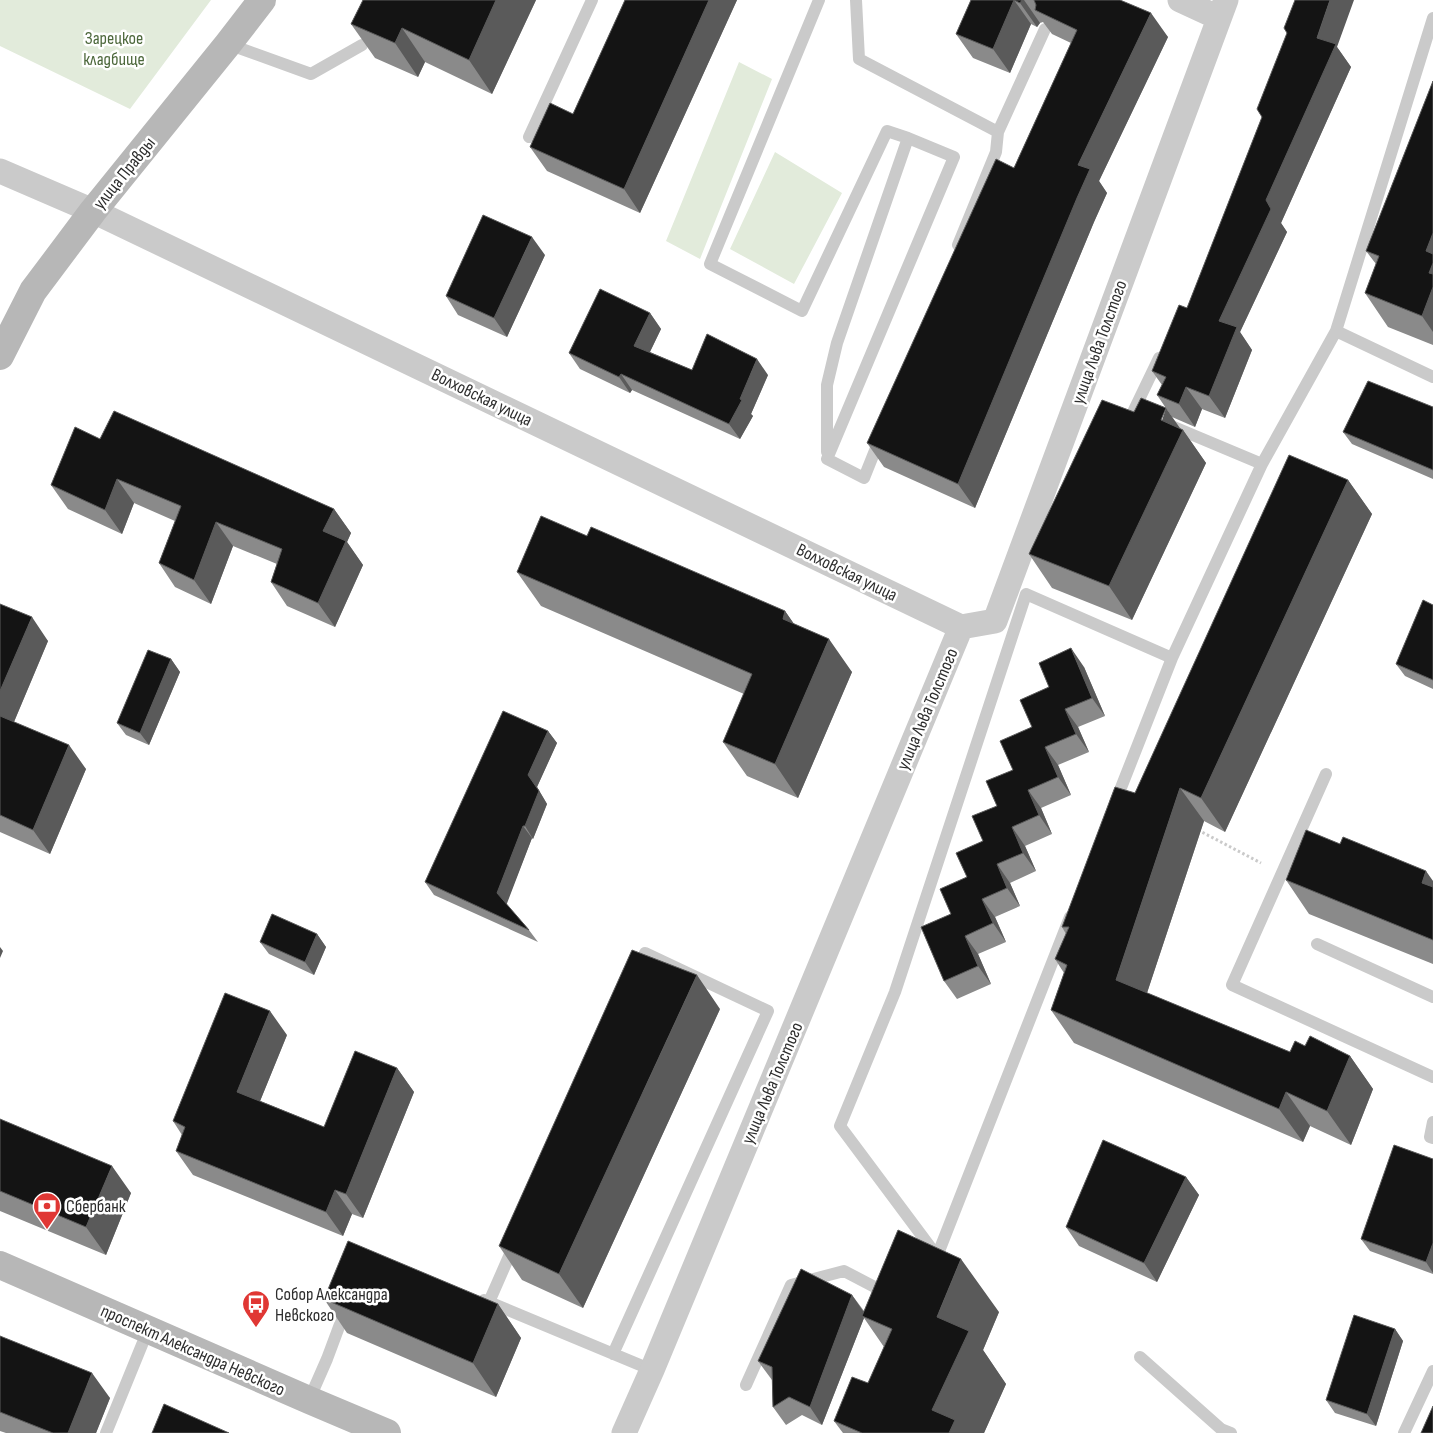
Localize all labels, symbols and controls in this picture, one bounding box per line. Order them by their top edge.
park label: Зарецкое кладбище [83,28,145,70]
street label: улица Правды [89,133,160,214]
street label: улица Льва Толстого [1067,277,1132,407]
street label: Волховская улица [428,364,536,431]
street label: Волховская улица [793,539,901,606]
street label: улица Льва Толстого [892,645,963,773]
street label: улица Льва Толстого [737,1019,808,1147]
bank icon: Сбербанк [32,1191,62,1230]
place label: Сбербанк [66,1196,126,1217]
place label: Собор Александра Невского [275,1284,388,1326]
bus stop icon: Собор Александра Невского [241,1289,271,1328]
street label: проспект Александра Невского [98,1300,288,1401]

